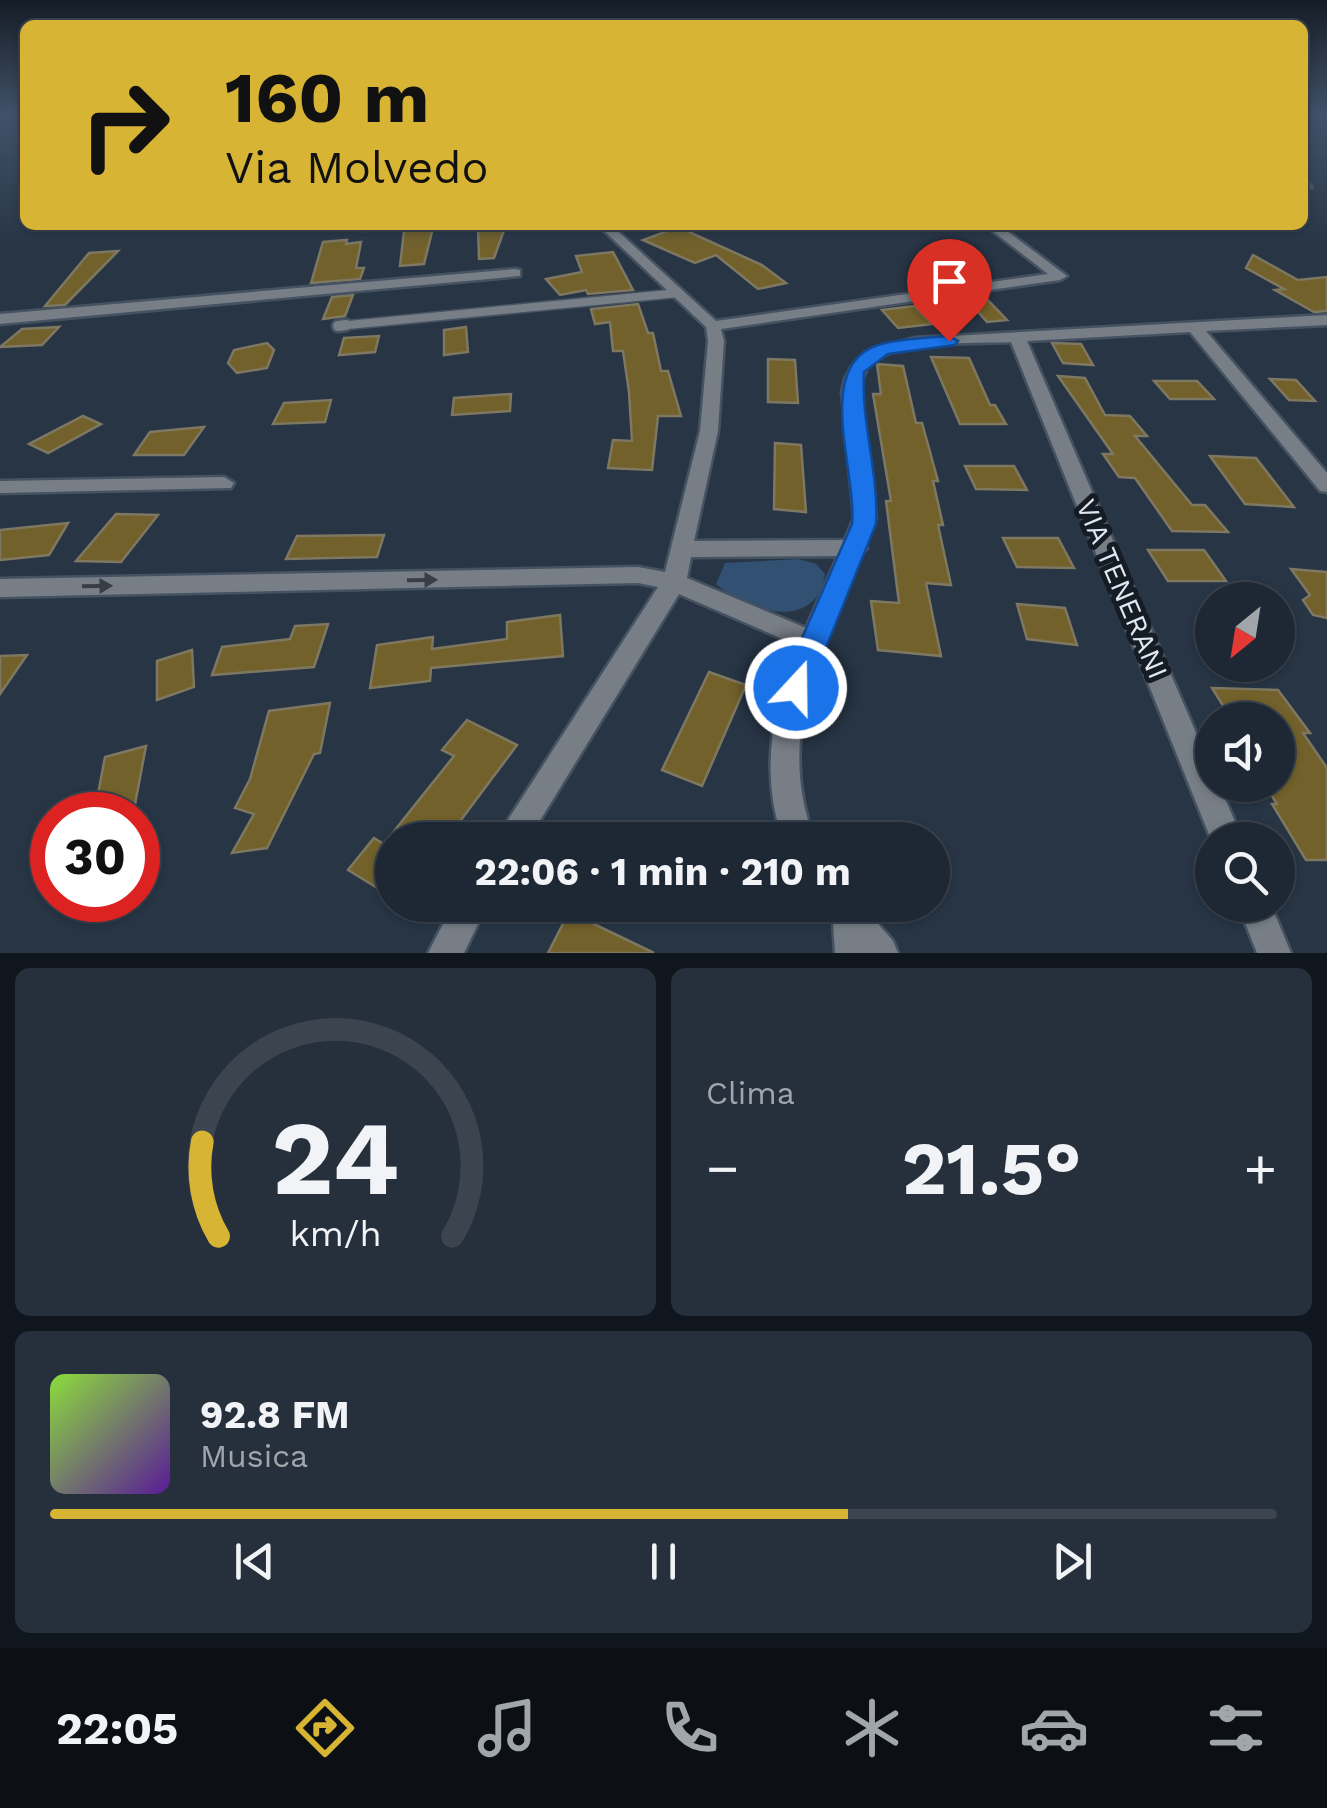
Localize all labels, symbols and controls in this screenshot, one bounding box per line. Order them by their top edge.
text: 160 m [225,57,429,139]
icon: right [60,60,190,190]
text: Via Molvedo [225,141,488,194]
pin [907,239,992,342]
icon: arrive [922,254,977,309]
street label: VIA TENERANI [1069,494,1175,684]
one-way arrow [407,571,439,587]
one-way arrow [82,578,114,594]
north arrow [1195,582,1295,682]
map controls [1195,582,1295,922]
position arrow [744,636,848,740]
button: sound [1195,702,1295,802]
speed limit sign: 30 [30,792,160,922]
button: search [1195,822,1295,922]
text: 22:06 · 1 min · 210 m [474,850,851,894]
text: Clima [706,1074,795,1112]
text: 24 [272,1097,399,1219]
text: 21.5° [902,1124,1081,1212]
text: − [706,1136,739,1200]
text: + [1244,1136,1277,1200]
text: km/h [289,1213,382,1255]
text: 92.8 FM [200,1393,350,1437]
text: Musica [200,1437,308,1475]
icon: previous [227,1534,282,1589]
icon: pause [636,1534,691,1589]
icon: next [1045,1534,1100,1589]
icon: directions [290,1693,360,1763]
icon: music [472,1693,542,1763]
icon: phone [655,1693,725,1763]
icon: climate [837,1693,907,1763]
icon: car [1019,1693,1089,1763]
icon: filters [1201,1693,1271,1763]
text: 22:05 [56,1702,178,1755]

